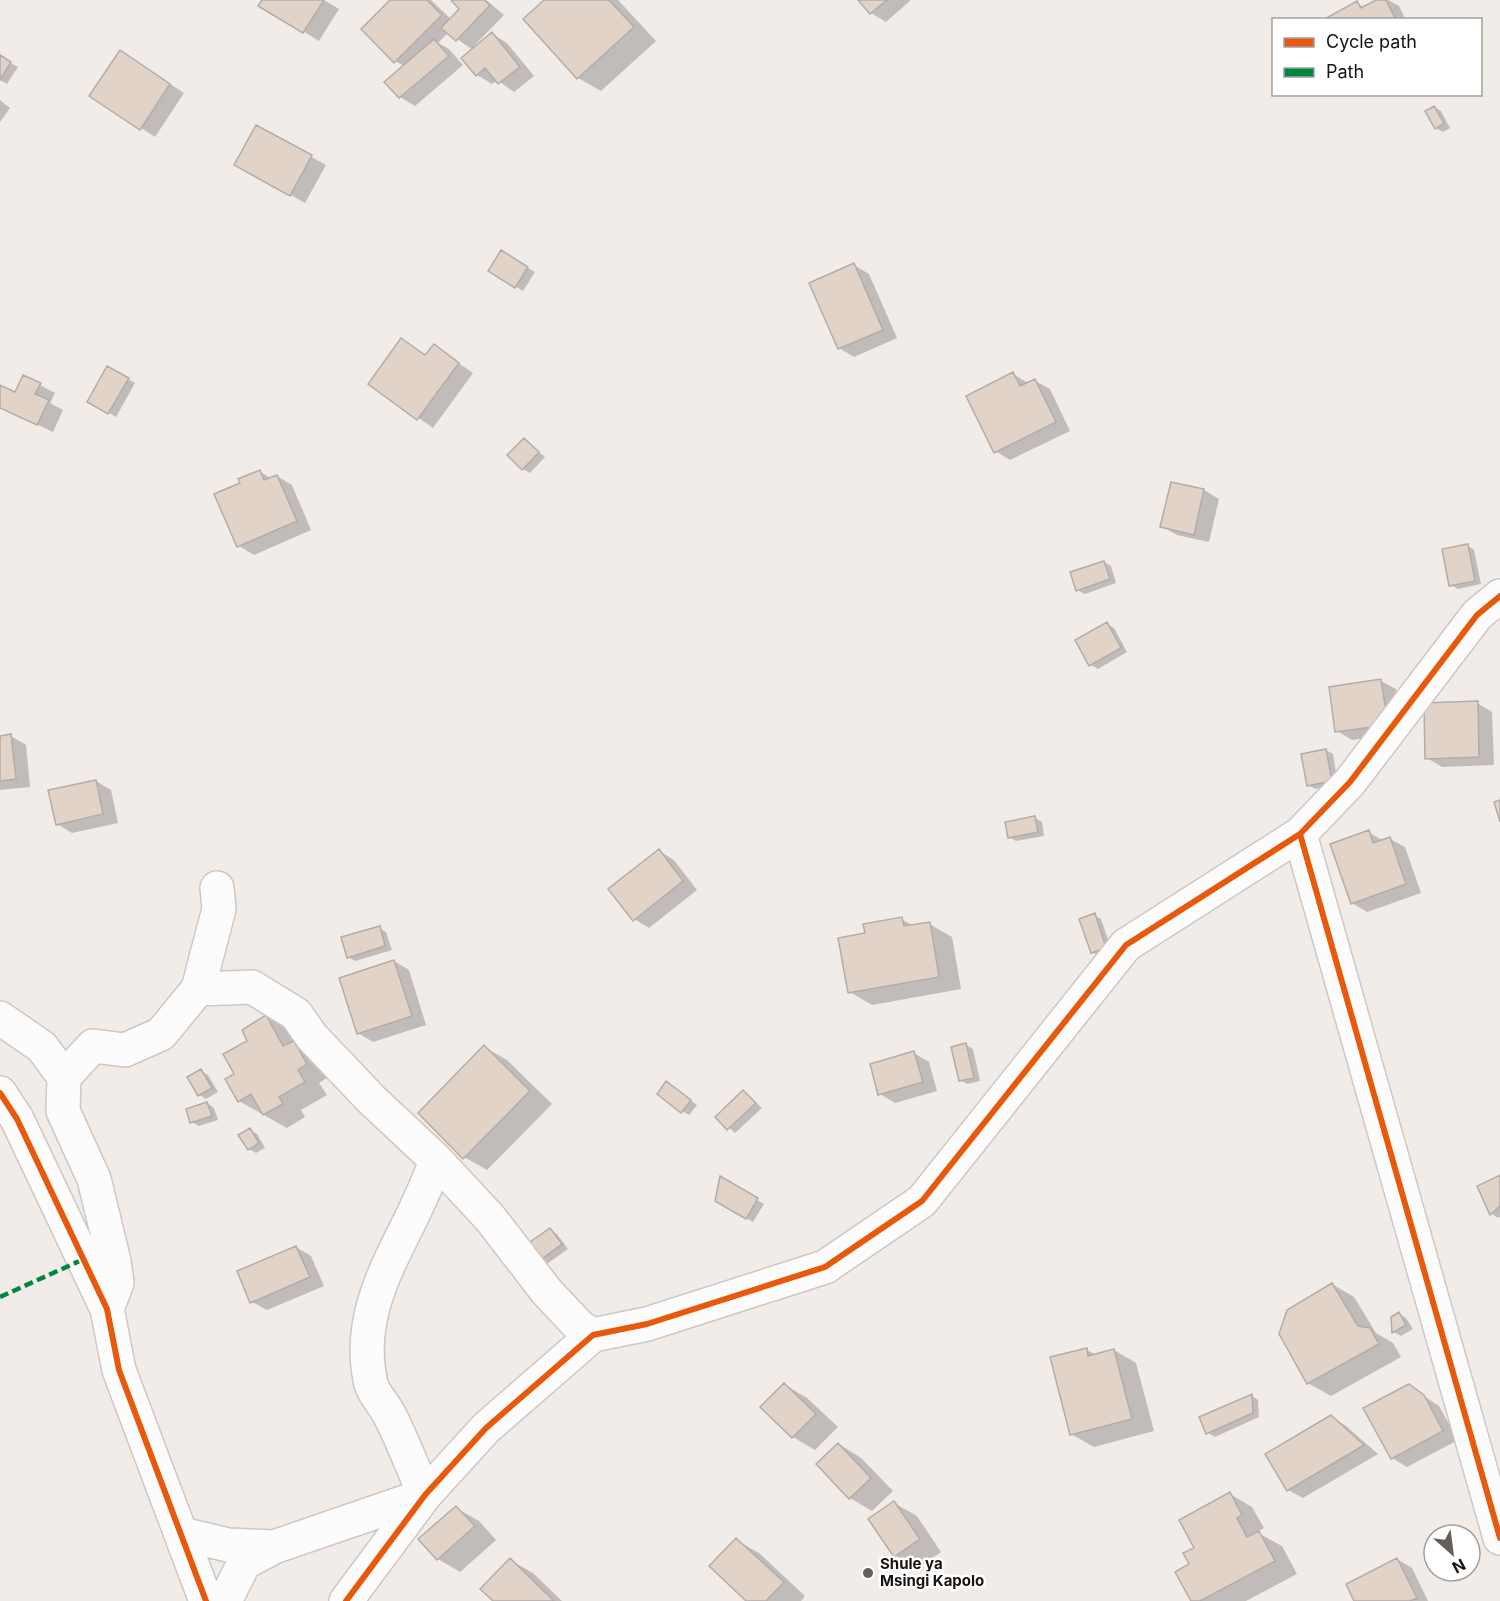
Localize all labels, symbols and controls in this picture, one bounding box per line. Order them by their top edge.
legend [1272,18,1482,96]
text: Cycle path [1326,31,1417,52]
text: Path [1326,61,1364,82]
north arrow [1422,1523,1482,1583]
place label: Shule ya Msingi Kapolo [880,1554,984,1590]
text: N [1449,1555,1469,1578]
marker: Shule ya Msingi Kapolo [861,1566,875,1580]

